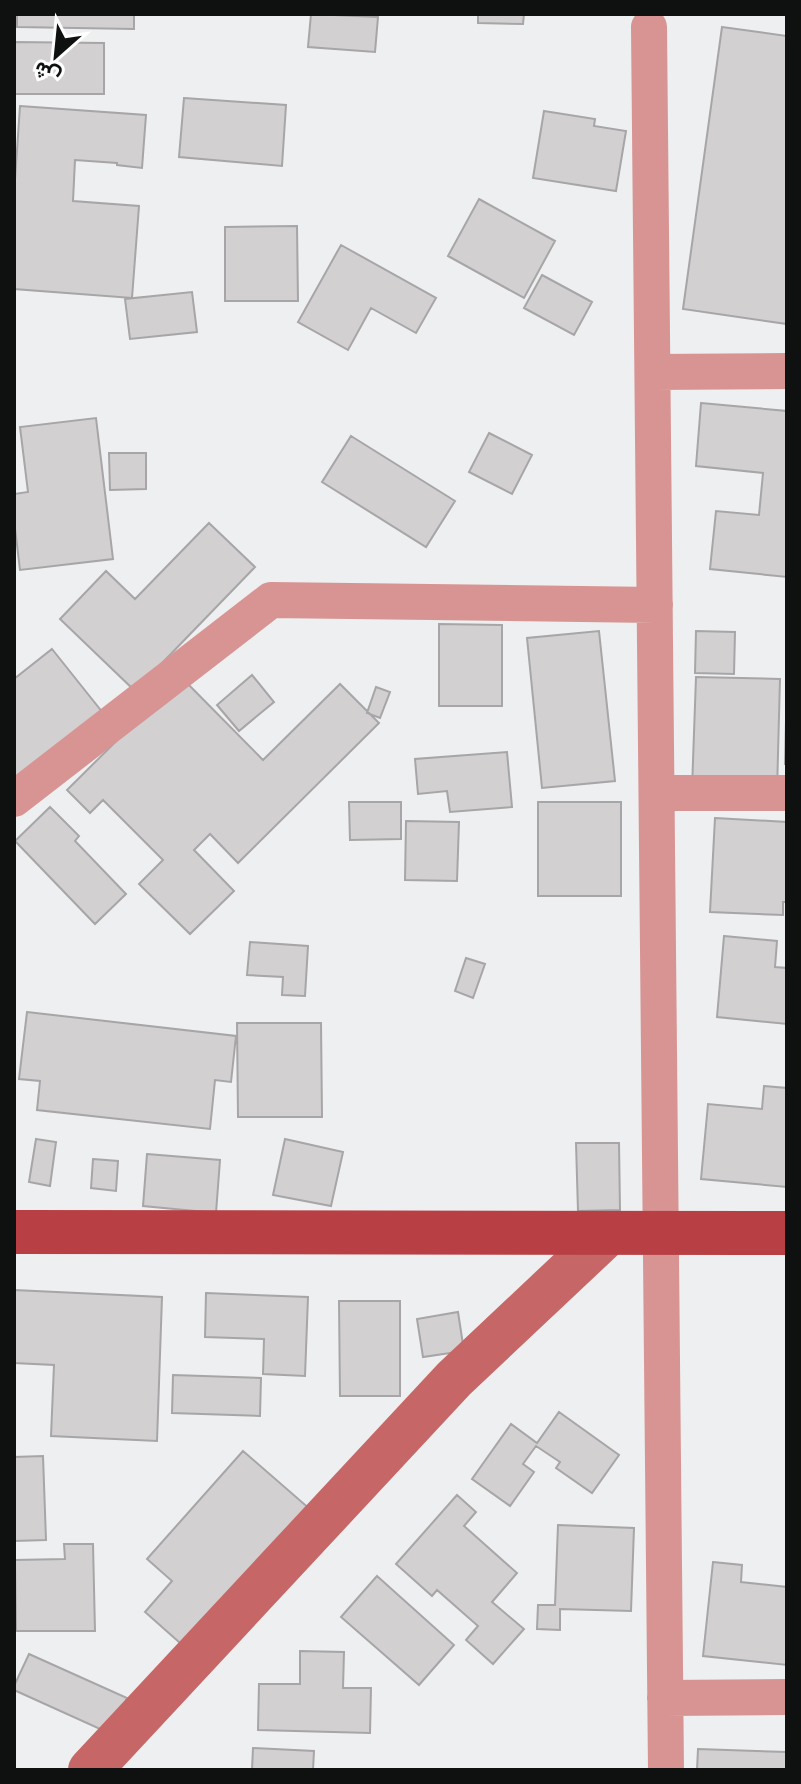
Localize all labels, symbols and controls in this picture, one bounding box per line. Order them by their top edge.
north arrow [16,16,96,96]
text: ش [30,55,65,91]

